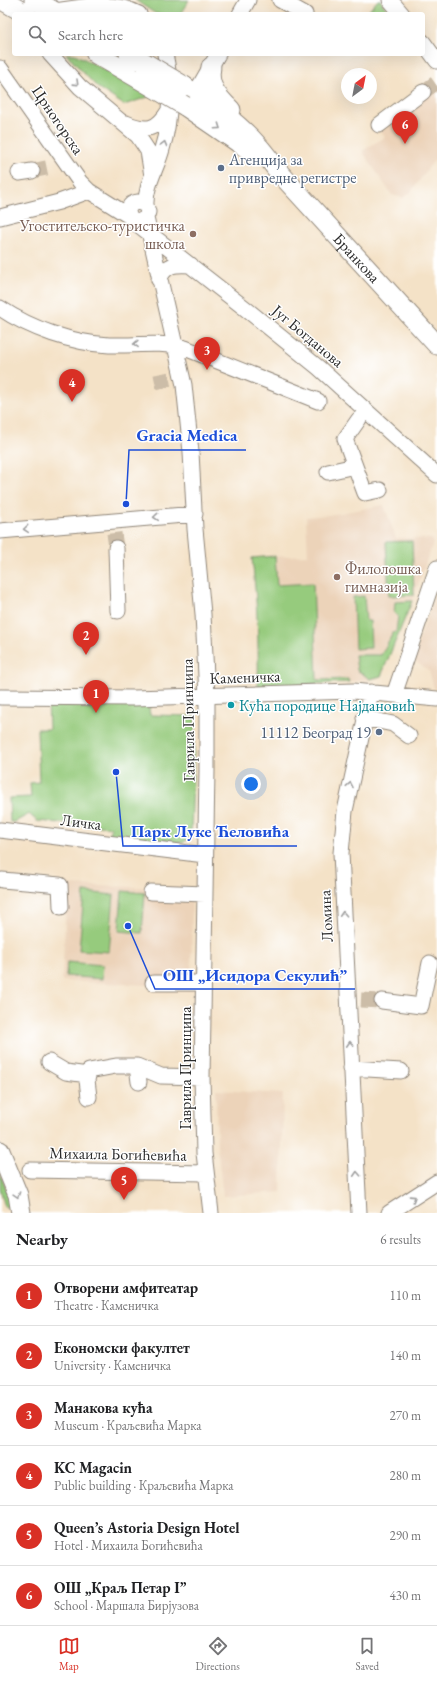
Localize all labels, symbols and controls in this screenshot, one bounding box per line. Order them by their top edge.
search box [12,12,425,56]
icon: search [26,23,48,45]
text: Search here [58,25,123,44]
north arrow [341,68,377,104]
one-way arrow [71,78,79,86]
street label: Црногорска [27,81,89,159]
pin: 6 [392,111,418,144]
one-way arrow [213,122,220,129]
one-way arrow [159,140,167,147]
place label: Агенција за привредне регистре [228,149,356,188]
marker: Агенција за привредне регистре [216,163,226,173]
place label: Угоститељско-туристичка школа [19,215,186,254]
street label: Бранкова [329,228,386,288]
marker: Угоститељско-туристичка школа [188,229,198,239]
street label: Југ Богданова [266,299,349,372]
pin: 3 [194,337,220,370]
one-way arrow [133,340,139,348]
pin: 4 [59,369,85,402]
callout: Gracia Medica [129,421,246,450]
text: Gracia Medica [137,424,238,446]
one-way arrow [153,513,159,522]
one-way arrow [23,524,29,533]
place label: Филолошка гимназија [345,558,422,597]
marker: Филолошка гимназија [332,572,342,582]
pin: 2 [73,622,99,655]
street label: Гаврила Принципа [176,658,200,782]
street label: Каменичка [209,665,281,689]
pin: 1 [83,680,109,713]
place label: Кућа породице Најдановић [239,695,415,716]
marker: Кућа породице Најдановић [226,700,236,710]
place label: 11112 Београд 19 [260,722,371,743]
marker: 11112 Београд 19 [374,727,384,737]
your location [241,774,261,794]
one-way arrow [346,782,354,788]
street label: Личка [59,809,103,835]
callout: Парк Луке Ћеловића [123,817,297,846]
text: Парк Луке Ћеловића [131,820,290,842]
street label: Ломина [314,889,338,943]
one-way arrow [339,911,348,917]
callout: ОШ „Исидора Секулић” [155,960,355,989]
text: ОШ „Исидора Секулић” [163,964,347,986]
street label: Гаврила Принципа [175,1006,196,1130]
one-way arrow [346,1041,355,1047]
street label: Михаила Богићевића [49,1142,188,1166]
pin: 5 [111,1167,137,1200]
one-way arrow [353,1171,361,1177]
one-way arrow [12,1191,21,1198]
one-way arrow [409,1195,416,1202]
text: Nearby [16,1228,68,1250]
text: 6 results [380,1231,421,1248]
text: Отворени амфитеатар [54,1278,198,1297]
text: 1 [26,1287,32,1304]
text: 110 m [390,1287,421,1304]
text: Theatre · Каменичка [54,1297,159,1314]
text: Економски факултет [54,1338,190,1357]
text: 2 [26,1347,32,1364]
text: 140 m [390,1347,421,1364]
text: University · Каменичка [54,1357,171,1374]
text: Манакова кућа [54,1398,153,1417]
text: 3 [26,1407,32,1424]
text: 270 m [390,1407,421,1424]
text: Museum · Краљевића Марка [54,1417,202,1434]
text: KC Magacin [54,1458,132,1477]
text: 4 [26,1467,32,1484]
text: 280 m [390,1467,421,1484]
text: Public building · Краљевића Марка [54,1477,234,1494]
text: Queen’s Astoria Design Hotel [54,1518,240,1537]
text: 5 [26,1527,32,1544]
text: 290 m [390,1527,421,1544]
text: Hotel · Михаила Богићевића [54,1537,203,1554]
text: ОШ „Краљ Петар I” [54,1578,186,1597]
text: 6 [26,1587,32,1604]
text: 430 m [390,1587,421,1604]
text: School · Маршала Бирјузова [54,1597,199,1614]
tab: Map [58,1635,80,1673]
tab: Directions [196,1635,240,1673]
tab: Saved [356,1635,379,1673]

